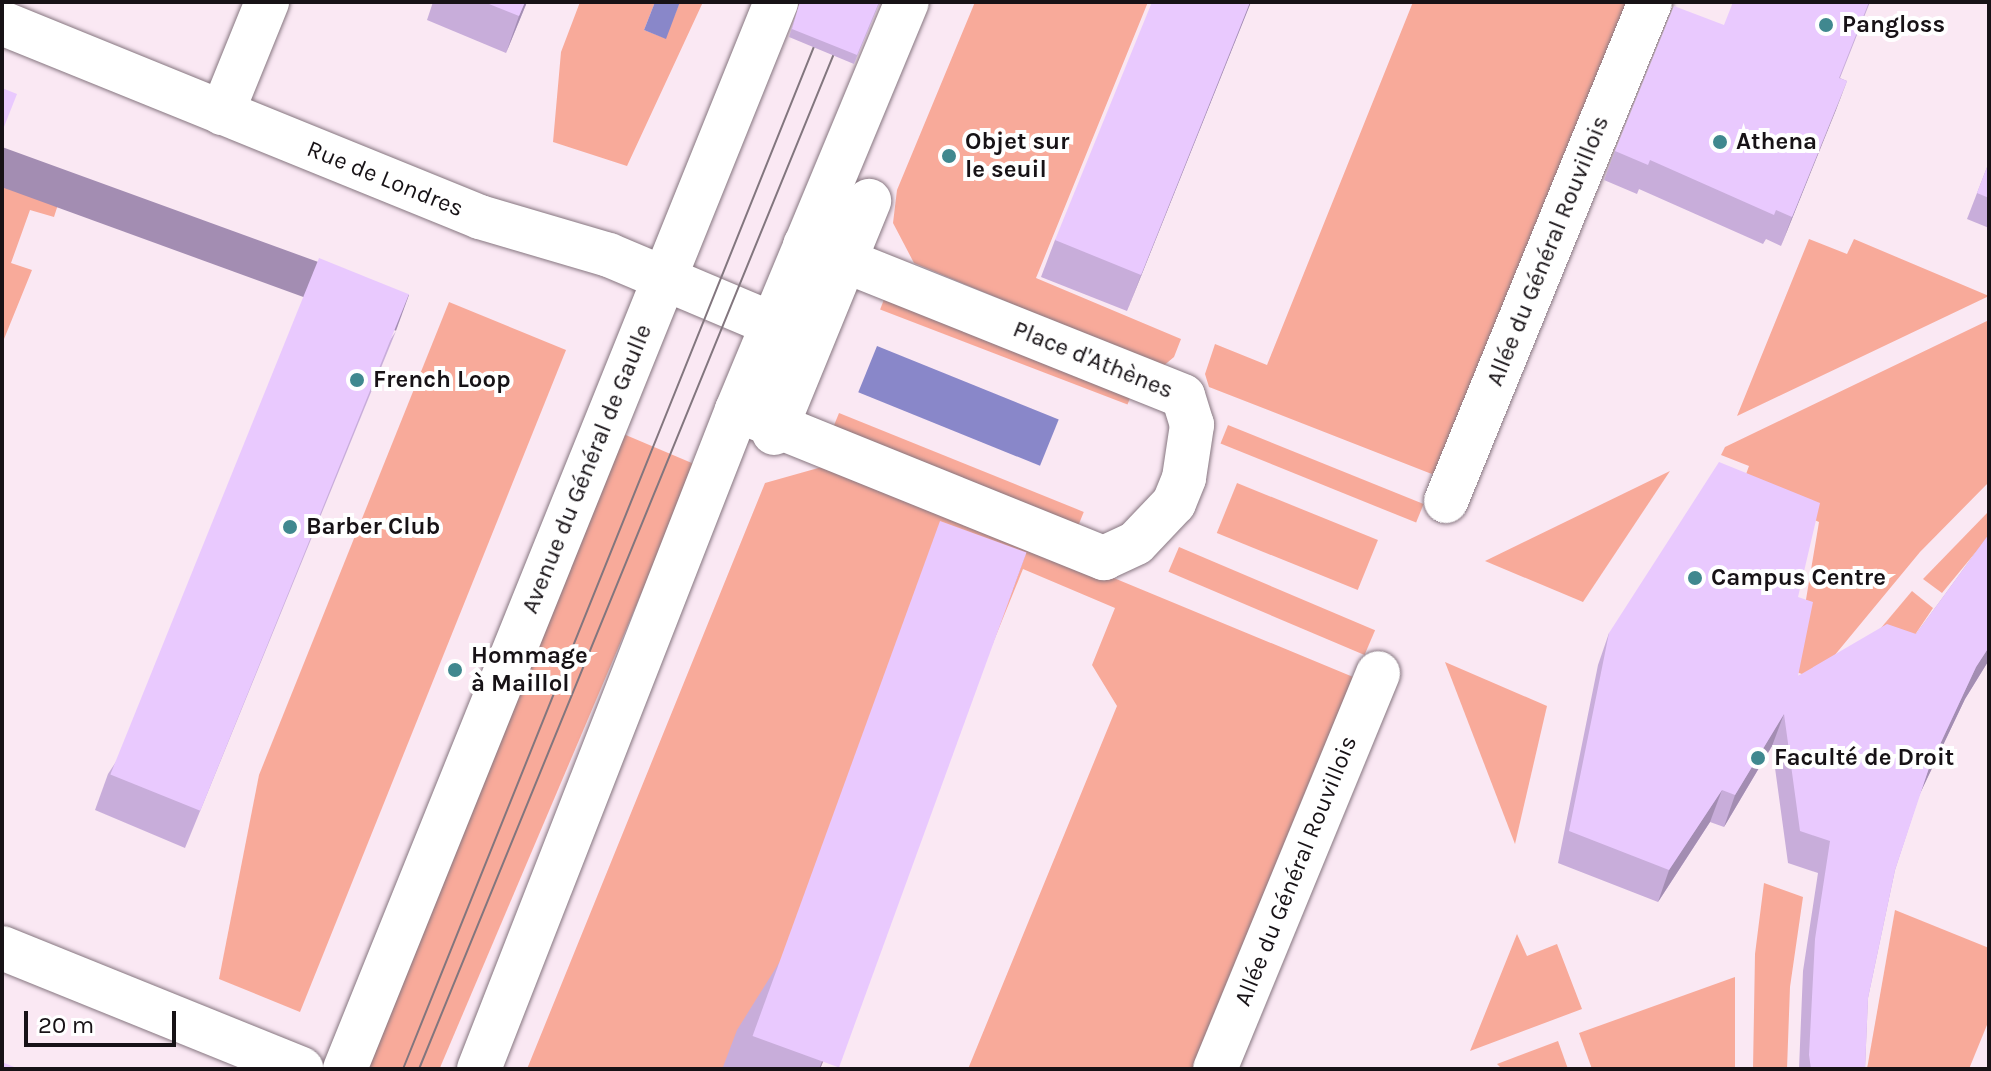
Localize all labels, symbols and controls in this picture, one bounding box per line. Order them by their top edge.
place label: Pangloss [1842,11,1945,39]
marker: Pangloss [1817,16,1835,34]
street label: Allée du Général Rouvillois [1481,112,1615,390]
place label: Objet sur le seuil [965,128,1070,184]
place label: Athena [1736,128,1817,156]
marker: Athena [1711,133,1729,151]
street label: Rue de Londres [303,135,467,223]
marker: Objet sur le seuil [940,147,958,165]
street label: Place d'Athènes [1009,315,1177,405]
street label: Avenue du Général de Gaulle [516,320,658,618]
place label: French Loop [373,366,511,394]
marker: French Loop [348,371,366,389]
place label: Barber Club [306,513,440,541]
marker: Barber Club [281,518,299,536]
place label: Campus Centre [1711,564,1886,592]
marker: Campus Centre [1686,569,1704,587]
place label: Hommage à Maillol [471,642,588,698]
marker: Hommage à Maillol [446,661,464,679]
street label: Allée du Général Rouvillois [1229,732,1363,1010]
place label: Faculté de Droit [1774,744,1954,772]
marker: Faculté de Droit [1749,749,1767,767]
scale bar [28,995,180,1045]
text: 20 m [38,1011,94,1039]

